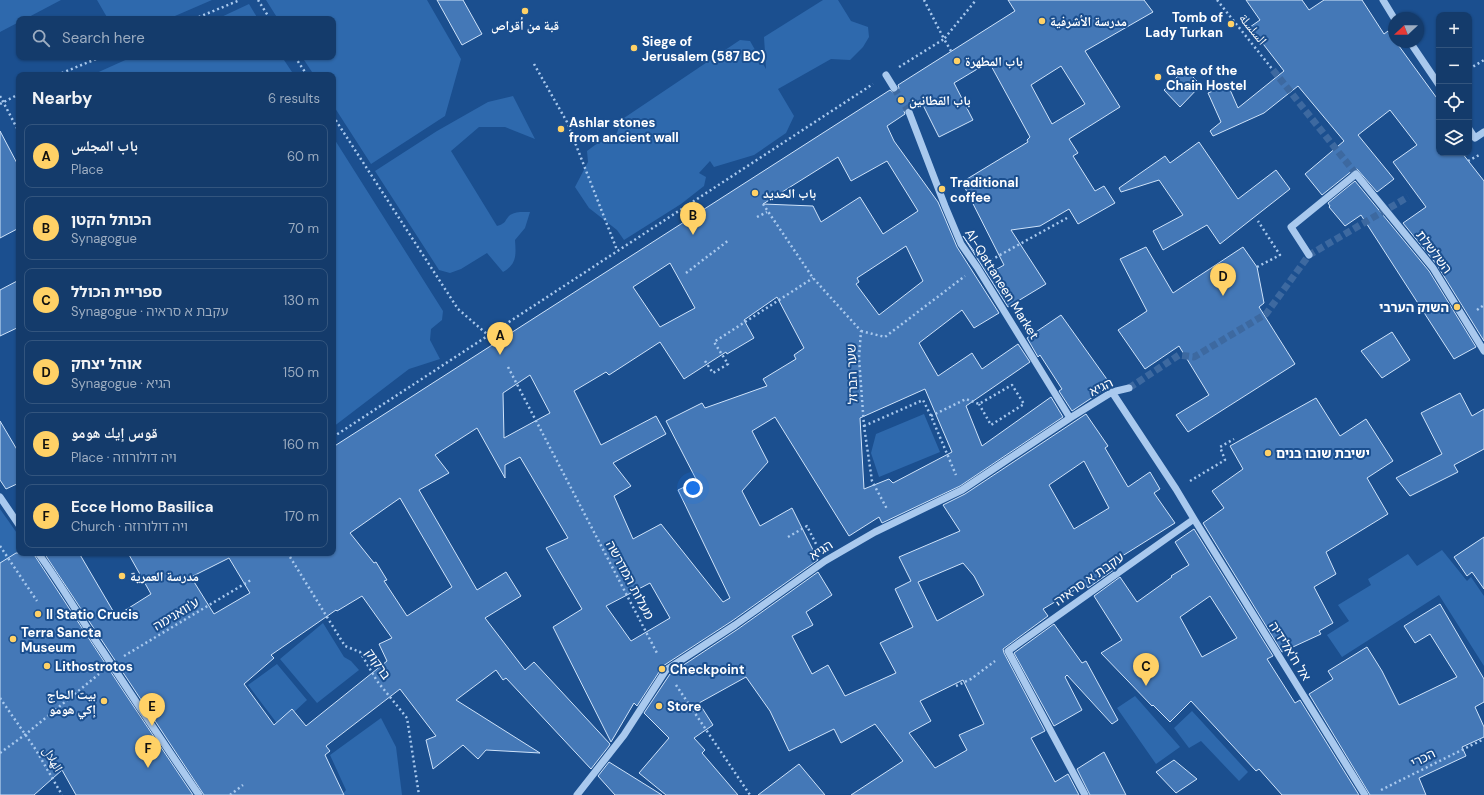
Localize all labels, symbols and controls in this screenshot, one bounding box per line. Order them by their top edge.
marker: قبة من أقراص [520,6,530,16]
place label: Tomb of Lady Turkan [1145,9,1223,41]
street label: السلسلة [1235,10,1271,48]
north arrow [1388,12,1424,48]
map controls [1436,12,1472,156]
button: + [1436,12,1472,48]
place label: مدرسة الأشرفية [1050,13,1127,30]
search box [16,16,336,60]
marker: مدرسة الأشرفية [1037,16,1047,26]
place label: قبة من أقراص [491,17,559,34]
marker: Tomb of Lady Turkan [1226,19,1236,29]
icon: search [30,27,52,49]
text: Search here [62,28,145,48]
place label: Siege of Jerusalem (587 BC) [642,33,766,65]
marker: Siege of Jerusalem (587 BC) [629,43,639,53]
button: − [1436,48,1472,84]
place label: باب المطهرة [965,53,1023,70]
marker: باب المطهرة [952,56,962,66]
place label: Gate of the Chain Hostel [1166,62,1247,94]
marker: Gate of the Chain Hostel [1153,72,1163,82]
button: locate [1436,84,1472,120]
text: Nearby [32,87,92,109]
text: 6 results [268,90,320,107]
place label: باب القطانين [909,92,971,109]
marker: باب القطانين [896,95,906,105]
place label: Ashlar stones from ancient wall [569,114,679,146]
button: layers [1436,120,1472,156]
marker: Ashlar stones from ancient wall [556,124,566,134]
text: باب المجلس [71,136,138,156]
text: A [41,148,51,165]
text: 60 m [287,148,319,165]
text: Place [71,161,103,178]
place label: Traditional coffee [950,174,1018,206]
marker: Traditional coffee [937,184,947,194]
place label: باب الحديد [763,185,816,202]
marker: باب الحديد [750,188,760,198]
pin: B [680,202,706,235]
text: הכותל הקטן [71,210,151,230]
text: B [42,220,50,237]
text: 70 m [288,220,319,237]
street label: Al-Qattaneen Market [961,226,1043,342]
street label: השלשלת [1412,227,1456,277]
text: Synagogue [71,230,137,247]
pin: D [1210,263,1236,296]
text: ספריית הכולל [71,282,162,302]
text: C [41,292,51,309]
text: 130 m [283,292,319,309]
place label: השוק הערבי [1379,299,1449,316]
marker: השוק הערבי [1452,302,1462,312]
text: Synagogue · עקבת א סראיה [71,303,228,320]
pin: A [487,322,513,355]
street label: שער הברזל [842,343,862,405]
text: אוהל יצחק [71,354,142,374]
text: D [41,364,51,381]
text: 150 m [283,364,319,381]
street label: הגיא [1086,374,1116,400]
text: Synagogue · הגיא [71,375,171,392]
text: قوس إيك هومو [71,423,158,443]
text: E [42,436,50,453]
text: 160 m [283,436,319,453]
place label: ישיבת שובו בנים [1276,445,1370,462]
marker: ישיבת שובו בנים [1263,448,1273,458]
text: Place · ויה דולורוזה [71,449,177,466]
your location [683,478,703,498]
text: Ecce Homo Basilica [71,497,214,517]
text: F [42,508,50,525]
text: 170 m [284,508,319,525]
text: Church · ויה דולורוזה [71,518,188,535]
street label: הגיא [806,536,836,564]
street label: מעלות המדרשה [602,538,658,623]
street label: עקבת א סראיה [1051,548,1128,609]
place label: مدرسة العمرية [130,568,199,585]
marker: مدرسة العمرية [117,571,127,581]
street label: ע'וואנימה [150,593,202,634]
place label: II Statio Crucis [46,606,139,623]
marker: II Statio Crucis [33,609,43,619]
street label: אל ח'אלידיה [1265,618,1315,684]
place label: Terra Sancta Museum [21,624,101,656]
marker: Terra Sancta Museum [8,634,18,644]
street label: ברקוק [361,645,395,683]
pin: C [1133,653,1159,686]
place label: Lithostrotos [55,658,133,675]
marker: Lithostrotos [42,661,52,671]
place label: Checkpoint [670,661,745,678]
marker: Checkpoint [657,664,667,674]
place label: بيت الحاج إكي هومو [47,686,96,720]
pin: E [139,693,165,726]
marker: بيت الحاج إكي هومو [99,696,109,706]
place label: Store [667,698,701,715]
marker: Store [654,701,664,711]
pin: F [135,735,161,768]
street label: الهلال [39,743,67,775]
street label: הכרי [1408,745,1438,771]

